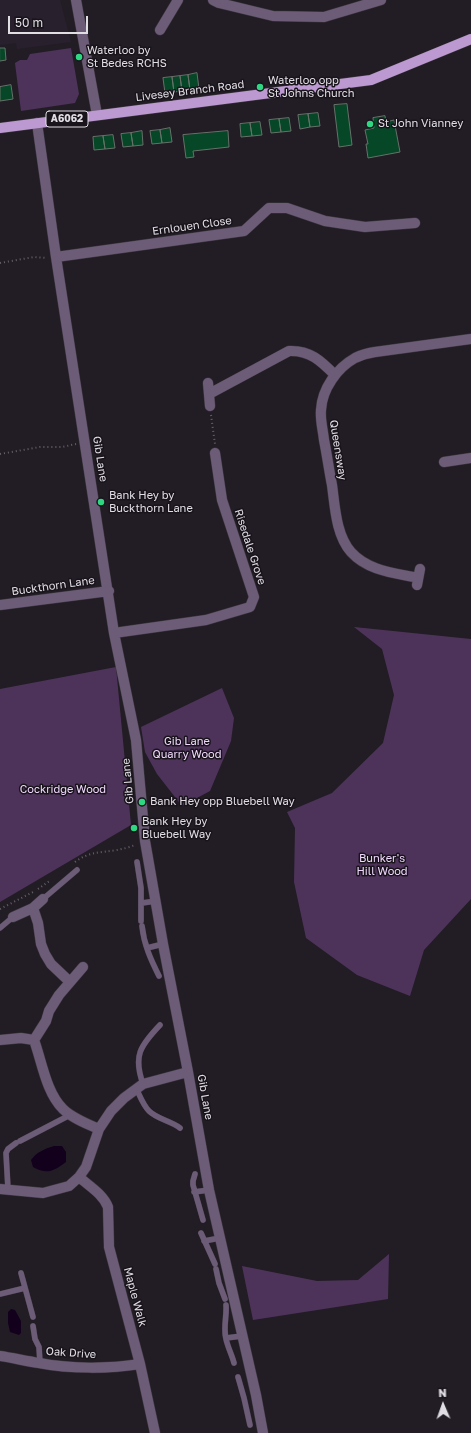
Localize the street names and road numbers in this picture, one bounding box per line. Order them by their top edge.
street label: Livesey Branch Road [135,78,245,104]
road number: A6062 [46,111,88,127]
street label: Ernlouen Close [151,214,233,238]
street label: Queensway [327,419,349,481]
street label: Gib Lane [90,435,110,483]
street label: Risedale Grove [232,507,268,587]
street label: Buckthorn Lane [11,574,95,598]
street label: Gib Lane [119,758,137,804]
street label: Gib Lane [195,1073,215,1121]
street label: Maple Walk [121,1266,149,1328]
street label: Oak Drive [45,1345,97,1361]

